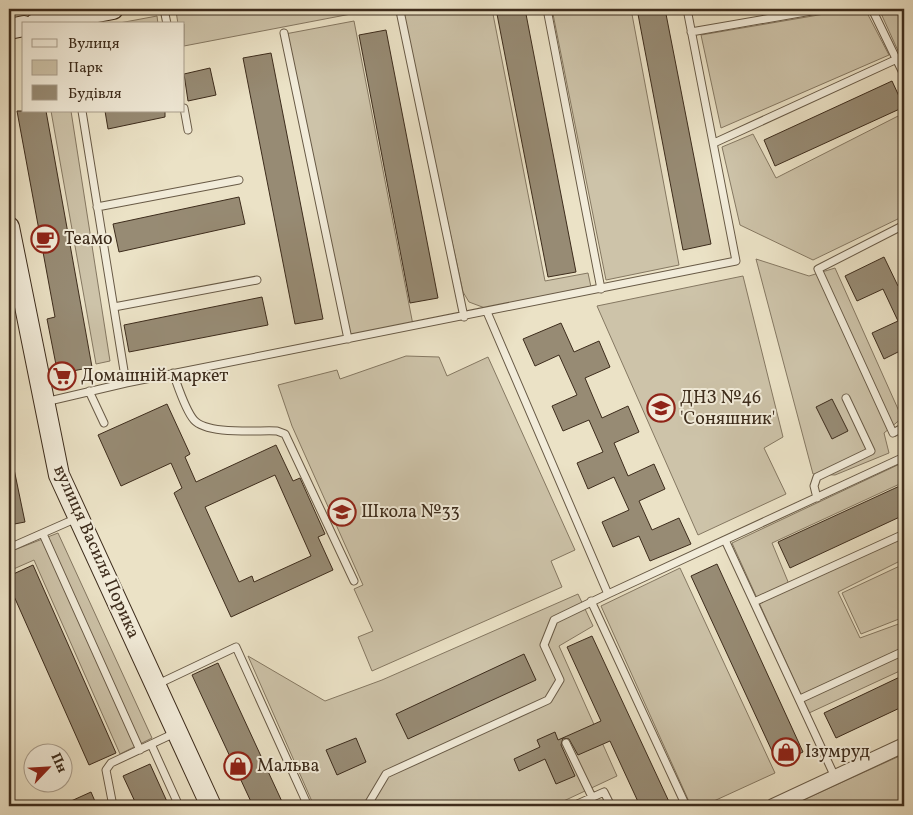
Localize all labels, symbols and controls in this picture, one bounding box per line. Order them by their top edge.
legend [22,22,185,112]
text: Вулиця [68,34,120,55]
text: Парк [68,58,103,79]
text: Будівля [68,84,122,105]
cafe icon: Теамо [30,224,60,254]
place label: Теамо [64,227,113,252]
supermarket icon: Домашній маркет [47,361,77,391]
place label: Домашній маркет [81,364,228,389]
place label: ДНЗ №46 'Соняшник' [680,386,775,432]
school or university icon: ДНЗ №46 'Соняшник' [646,393,676,423]
street label: вулиця Василя Порика [46,461,146,643]
school or university icon: Школа №33 [327,497,357,527]
place label: Школа №33 [361,500,460,525]
shop icon: Ізумруд [771,737,801,767]
place label: Ізумруд [805,740,870,765]
north arrow [22,742,72,792]
text: Пн [46,750,71,776]
shop icon: Мальва [223,751,253,781]
place label: Мальва [257,754,319,779]

